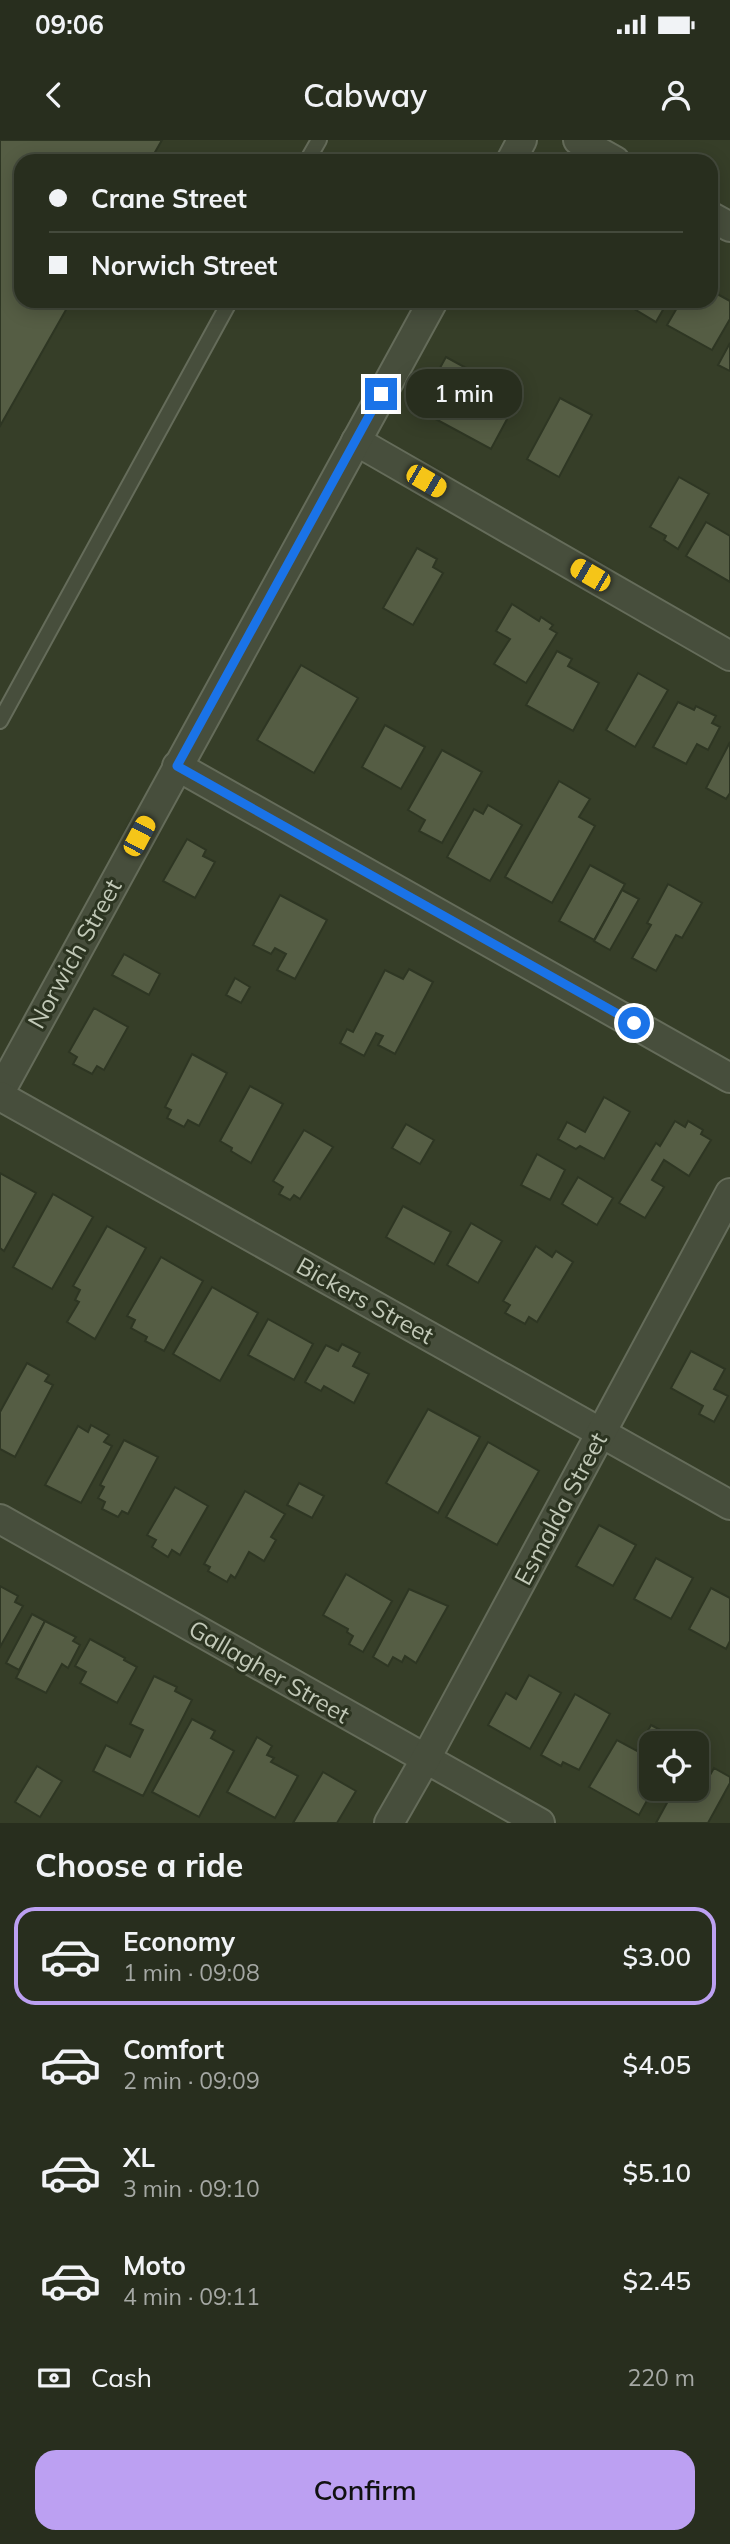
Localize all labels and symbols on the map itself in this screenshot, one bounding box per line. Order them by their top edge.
callout: 1 min [406,370,521,418]
route end [365,378,397,410]
car [403,461,450,501]
car [567,555,614,595]
car [120,813,159,859]
street label: Norwich Street [21,874,128,1033]
route start [618,1007,650,1039]
street label: Bickers Street [292,1250,439,1350]
street label: Esmalda Street [507,1427,613,1590]
street label: Gallagher Street [184,1613,355,1729]

